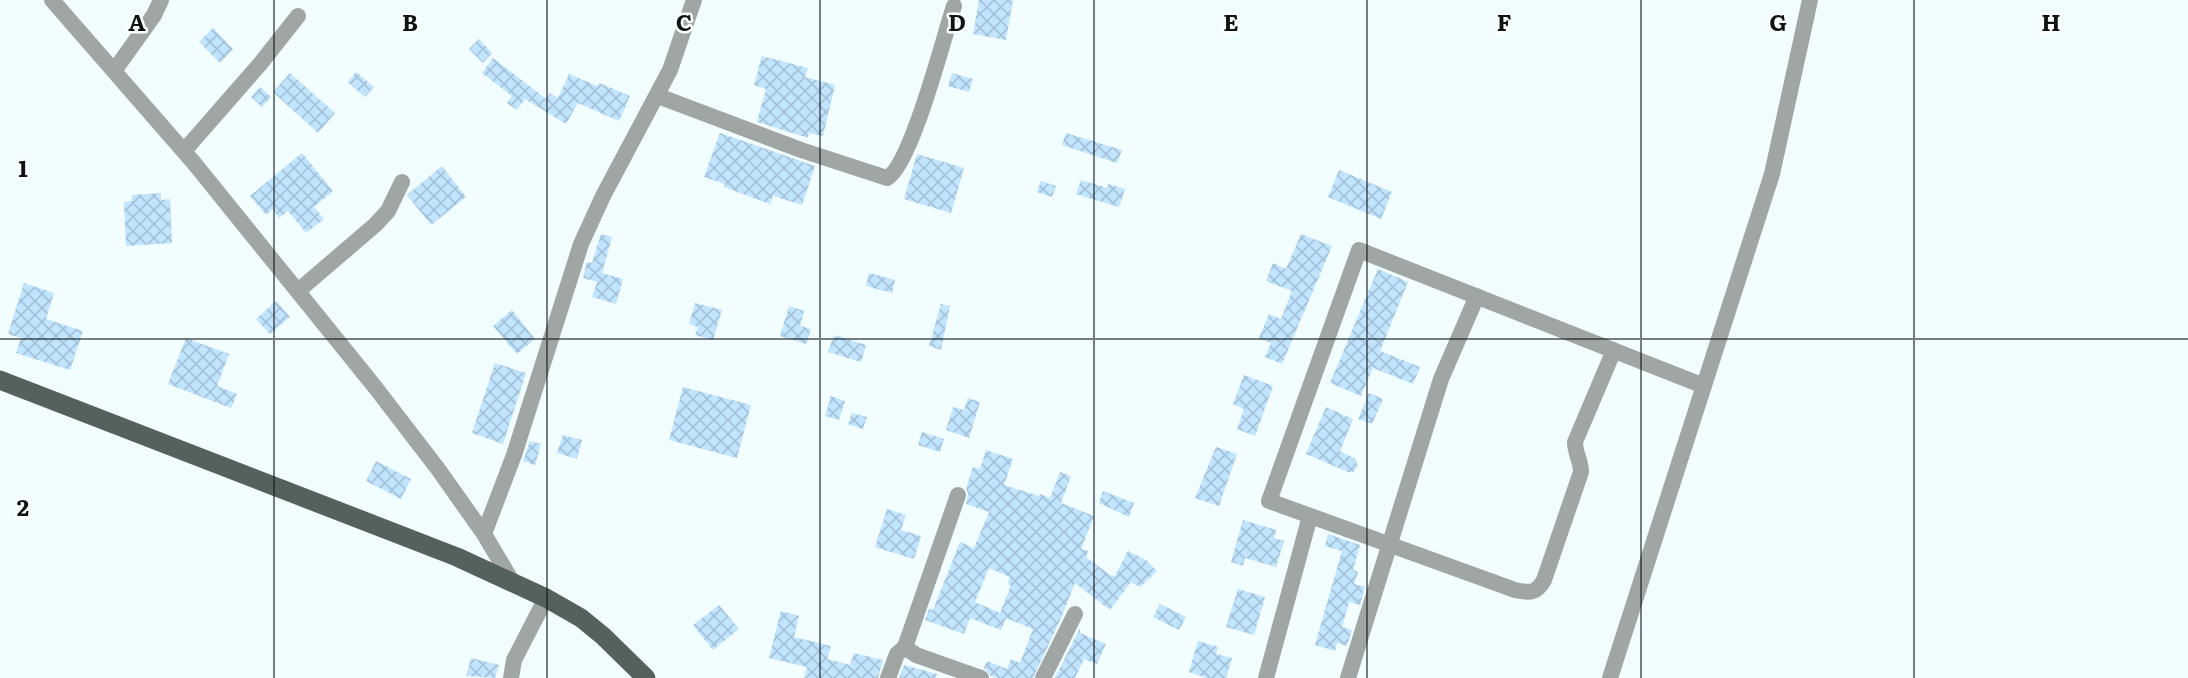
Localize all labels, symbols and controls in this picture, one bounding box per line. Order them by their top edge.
text: A [128,4,146,38]
text: B [402,4,418,38]
text: C [676,4,692,38]
text: D [948,4,966,38]
text: E [1223,4,1239,38]
text: F [1497,4,1512,38]
text: G [1769,4,1787,38]
text: H [2041,4,2061,38]
text: 1 [18,150,28,184]
text: 2 [17,489,29,523]

